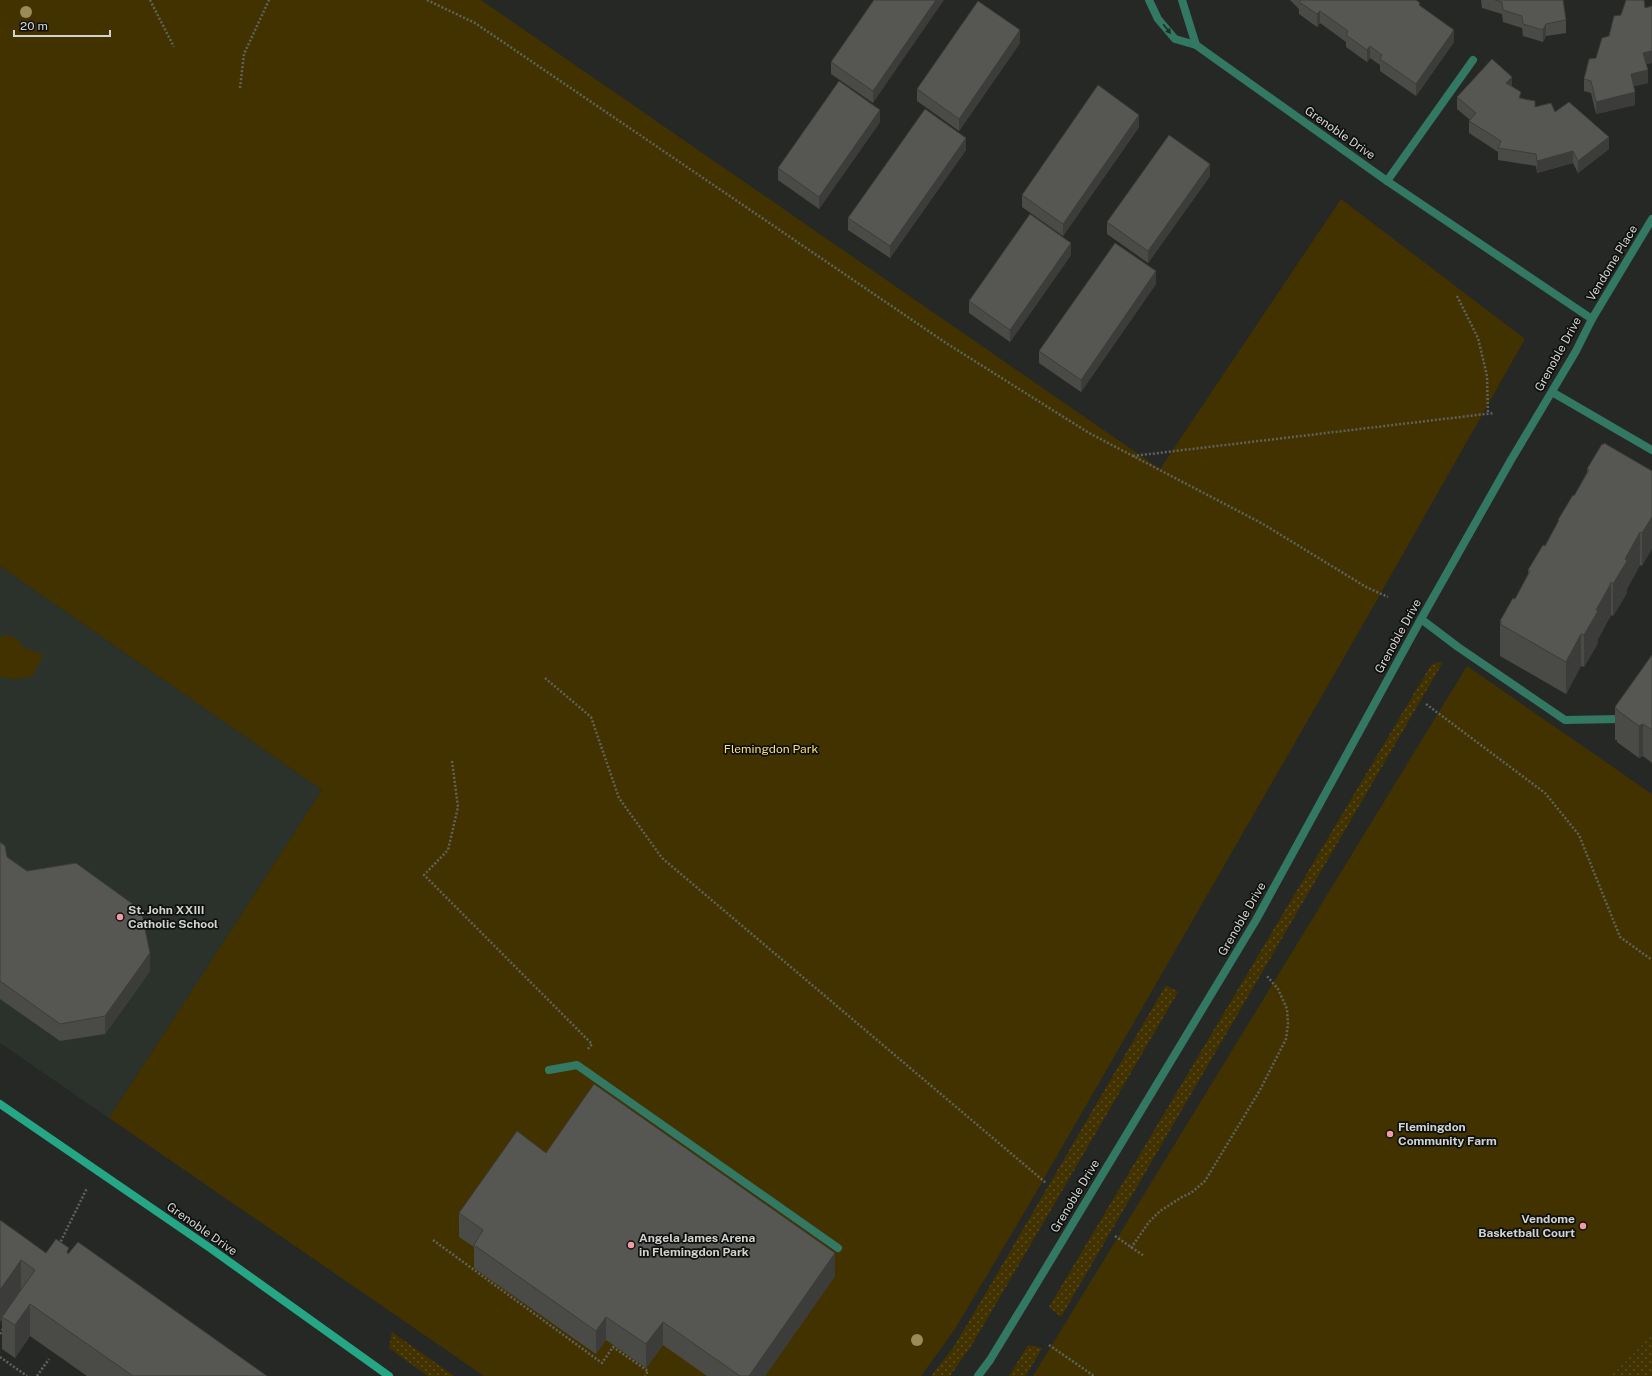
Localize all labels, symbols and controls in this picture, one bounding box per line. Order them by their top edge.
scale bar [14,12,110,38]
text: 20 m [20,19,48,33]
one-way arrow [1163,24,1171,35]
street label: Grenoble Drive [1302,104,1378,163]
street label: Vendome Place [1584,222,1640,304]
street label: Grenoble Drive [1532,314,1584,394]
street label: Grenoble Drive [1372,596,1424,676]
park label: Flemingdon Park [724,742,818,756]
street label: Grenoble Drive [1215,880,1269,958]
place label: St. John XXIII Catholic School [128,903,218,931]
marker: St. John XXIII Catholic School [115,912,125,922]
place label: Flemingdon Community Farm [1398,1120,1497,1148]
marker: Flemingdon Community Farm [1385,1129,1395,1139]
street label: Grenoble Drive [1048,1157,1102,1235]
street label: Grenoble Drive [164,1200,240,1259]
place label: Vendome Basketball Court [1478,1212,1575,1240]
marker: Vendome Basketball Court [1578,1221,1588,1231]
place label: Angela James Arena in Flemingdon Park [639,1231,755,1259]
marker: Angela James Arena in Flemingdon Park [626,1240,636,1250]

